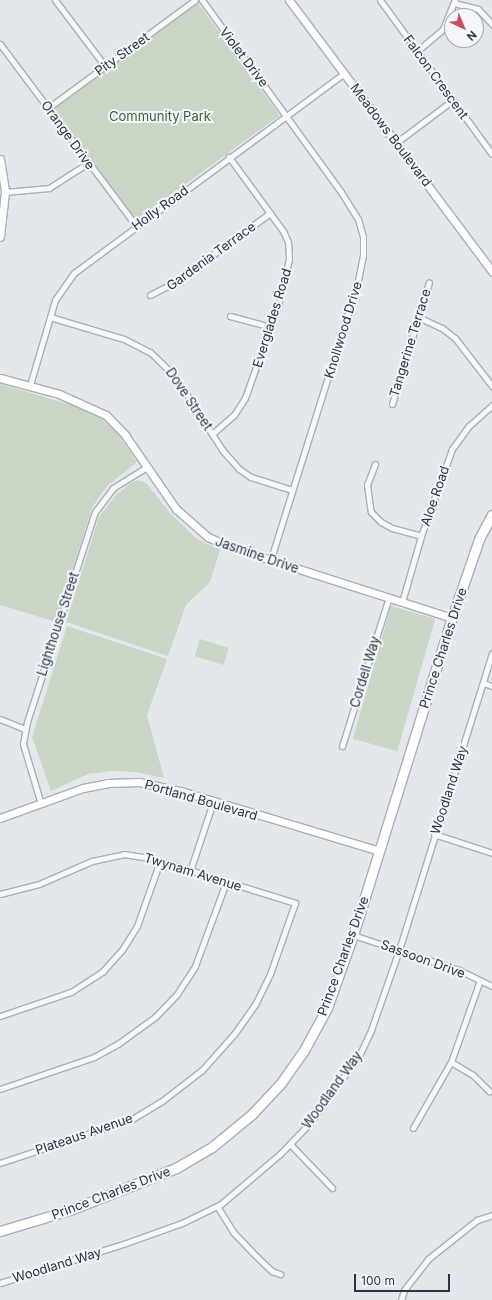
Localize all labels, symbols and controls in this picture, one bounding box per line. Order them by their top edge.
north arrow [444,8,484,48]
street label: Violet Drive [216,24,272,90]
text: N [464,28,480,44]
street label: Pity Street [92,29,152,79]
street label: Falcon Crescent [400,32,472,122]
street label: Meadows Boulevard [347,80,435,190]
street label: Orange Drive [38,98,98,172]
park label: Community Park [109,108,211,124]
street label: Holly Road [129,182,191,234]
street label: Gardenia Terrace [163,218,259,294]
street label: Everglades Road [249,266,295,370]
street label: Knollwood Drive [321,280,365,380]
street label: Tangerine Terrace [386,287,434,399]
street label: Dove Street [162,365,216,433]
street label: Aloe Road [417,464,453,528]
street label: Jasmine Drive [213,533,301,577]
street label: Lighthouse Street [34,570,82,678]
street label: Prince Charles Drive [416,586,470,710]
street label: Cordell Way [347,634,383,710]
street label: Woodland Way [427,744,471,836]
street label: Portland Boulevard [143,776,259,824]
street label: Twynam Avenue [142,850,244,894]
street label: Prince Charles Drive [314,894,372,1018]
street label: Sassoon Drive [379,937,467,981]
street label: Woodland Way [299,1048,365,1132]
street label: Plateaus Avenue [33,1110,135,1158]
street label: Prince Charles Drive [49,1163,173,1223]
street label: Woodland Way [11,1244,103,1286]
scale bar [356,1266,452,1292]
text: 100 m [361,1273,395,1288]

